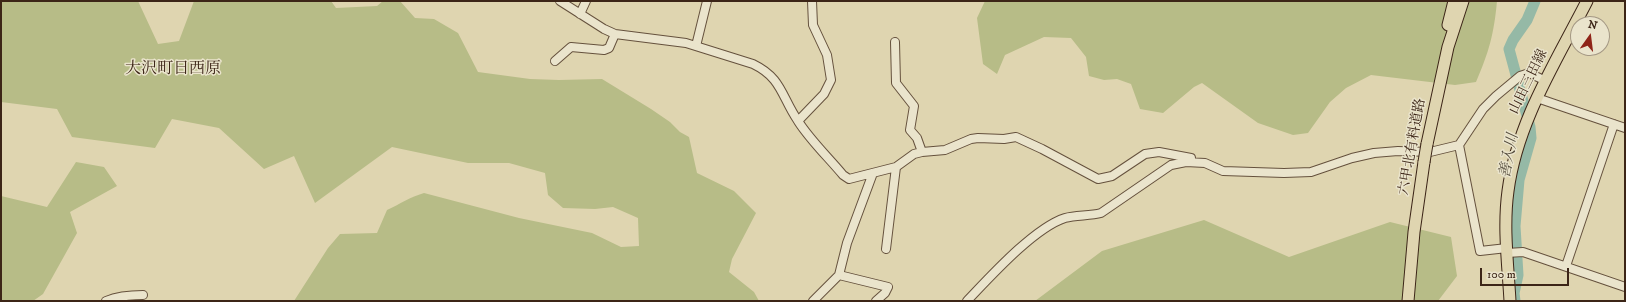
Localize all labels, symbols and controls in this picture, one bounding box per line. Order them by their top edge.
north arrow [1570,16,1610,56]
text: N [1587,17,1599,33]
street label: 山田三田線 [1506,47,1552,117]
district label: 大沢町日西原 [125,60,221,80]
street label: 六甲北有料道路 [1396,97,1430,197]
water label: 善入川 [1497,132,1523,180]
scale bar [1482,260,1571,286]
text: 100 m [1487,267,1516,282]

